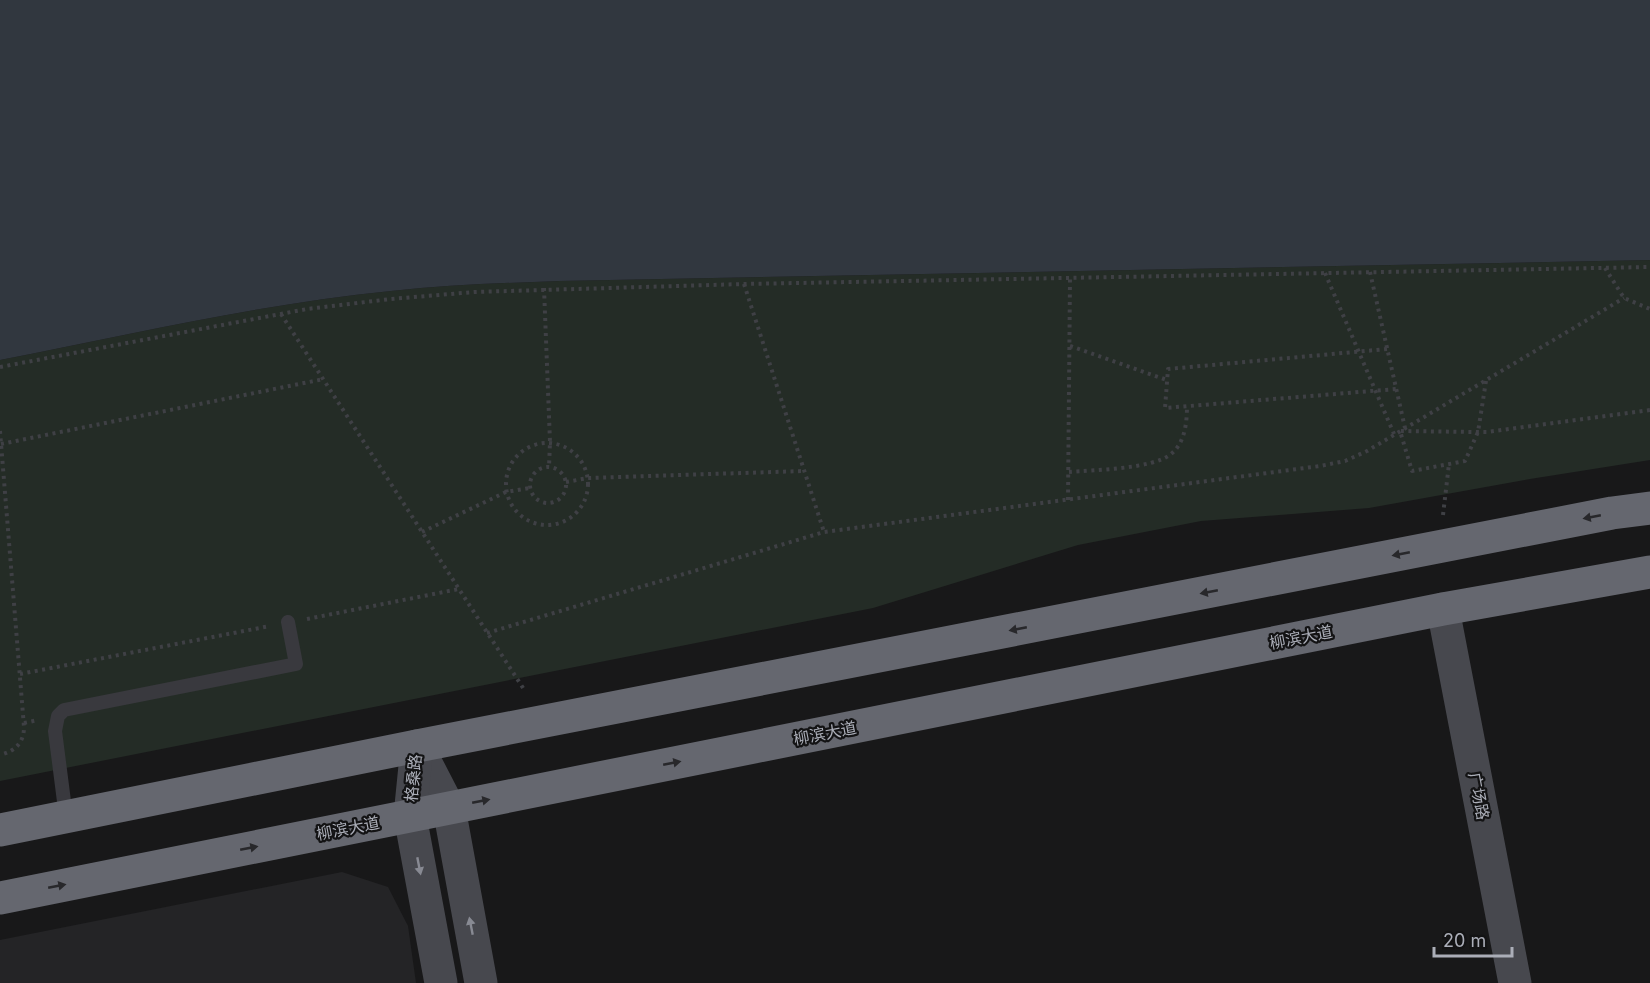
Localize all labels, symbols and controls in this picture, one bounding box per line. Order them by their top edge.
one-way arrow [1582,513,1601,522]
one-way arrow [1391,550,1410,559]
one-way arrow [1200,588,1219,597]
street label: 柳滨大道 [1268,621,1334,653]
one-way arrow [1008,625,1027,634]
street label: 柳滨大道 [792,717,858,749]
street label: 格桑路 [401,753,425,803]
one-way arrow [663,758,682,767]
street label: 广场路 [1465,771,1493,821]
one-way arrow [472,796,491,805]
street label: 柳滨大道 [315,812,381,844]
one-way arrow [239,843,258,852]
one-way arrow [415,857,424,876]
one-way arrow [48,881,67,890]
one-way arrow [466,916,475,935]
scale bar [1434,920,1512,958]
text: 20 m [1443,930,1486,951]

